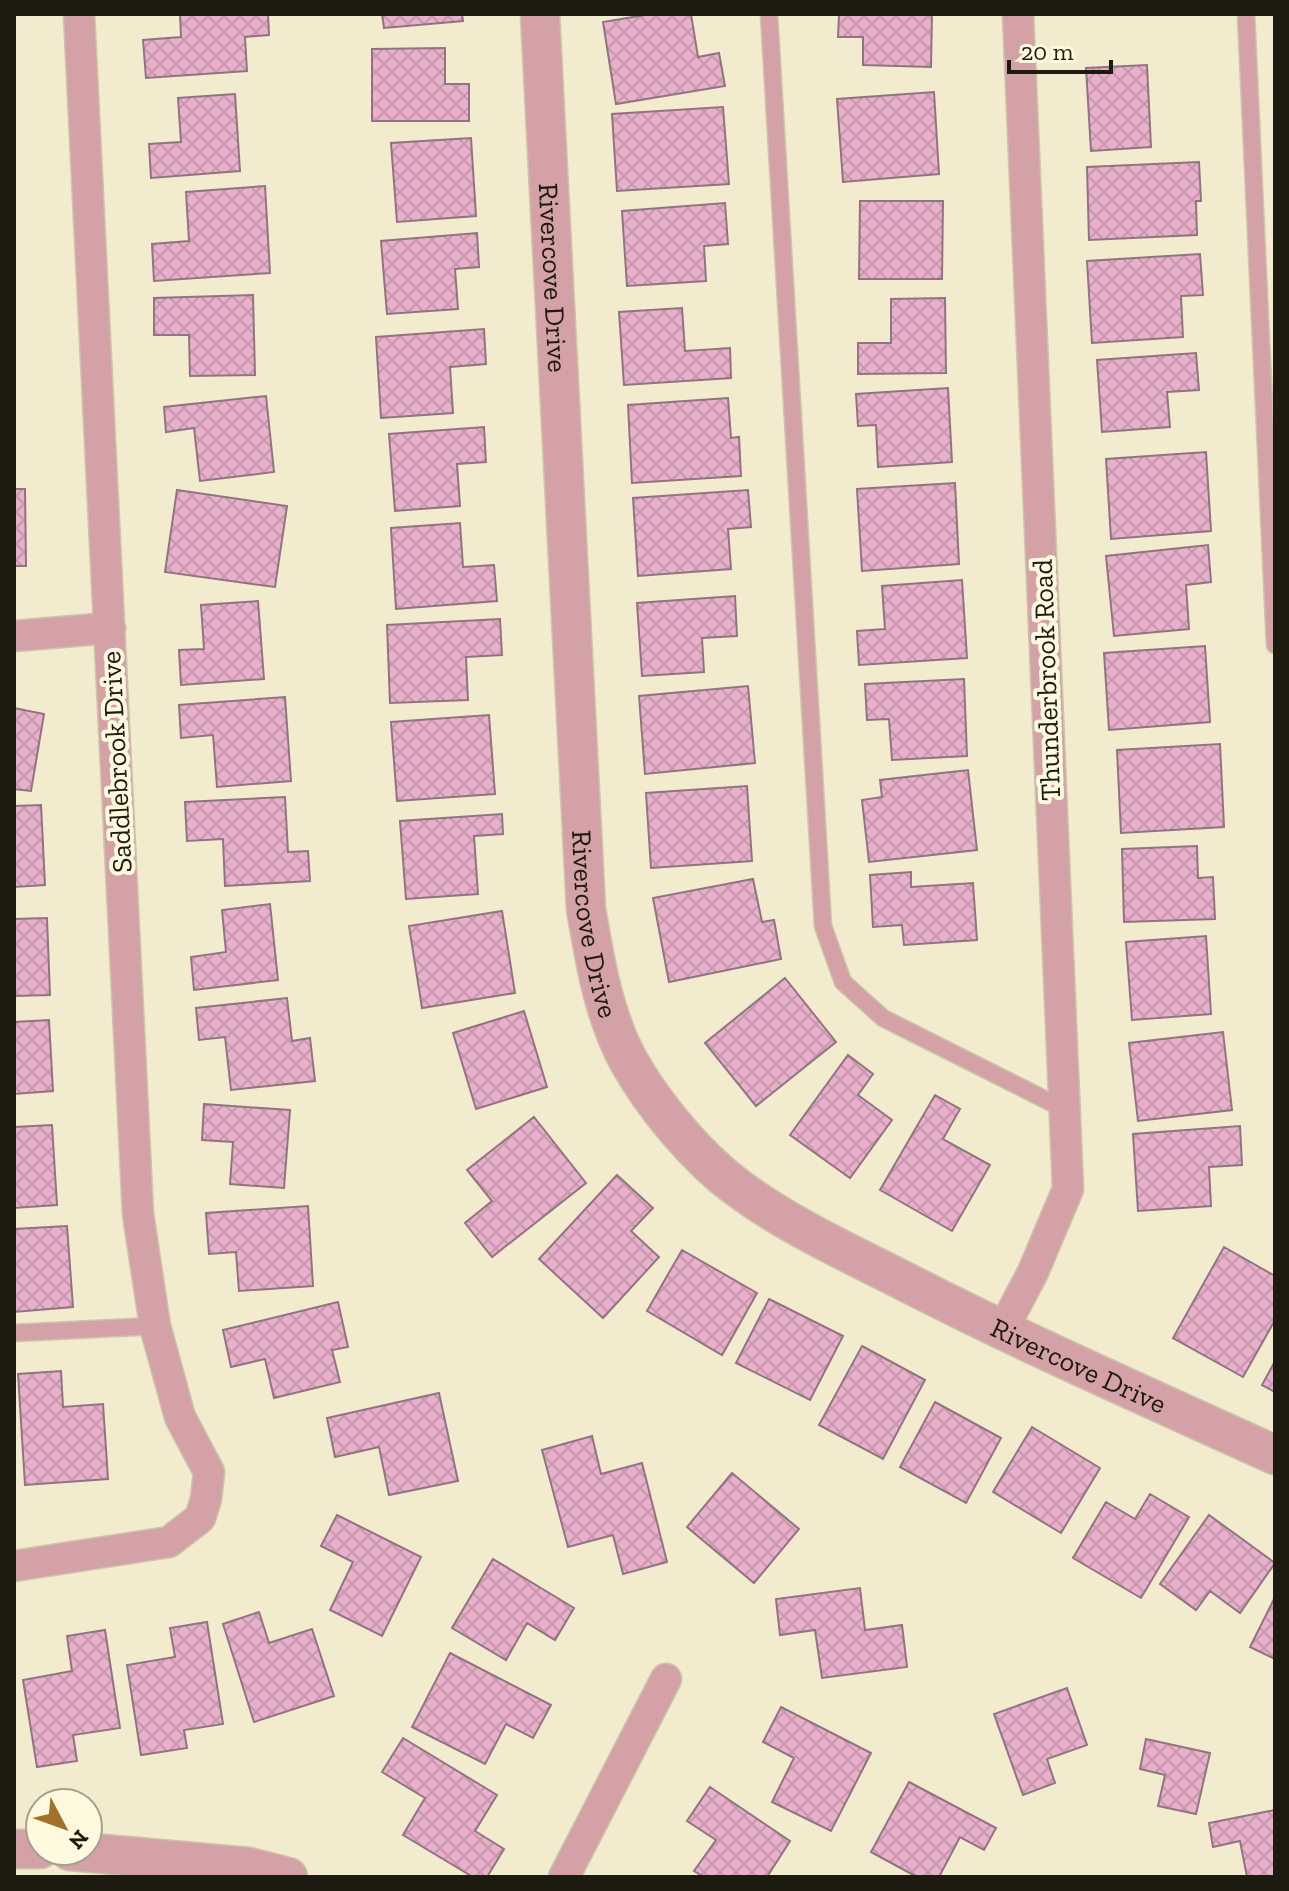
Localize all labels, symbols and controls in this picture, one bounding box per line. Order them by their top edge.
scale bar [1009,24,1111,74]
text: 20 m [1021,37,1074,66]
street label: Rivercove Drive [532,182,574,373]
street label: Thunderbrook Road [1026,559,1067,801]
street label: Saddlebrook Drive [94,650,139,874]
street label: Rivercove Drive [565,829,625,1022]
street label: Rivercove Drive [985,1311,1171,1421]
north arrow [24,1787,104,1867]
text: N [63,1825,94,1855]

